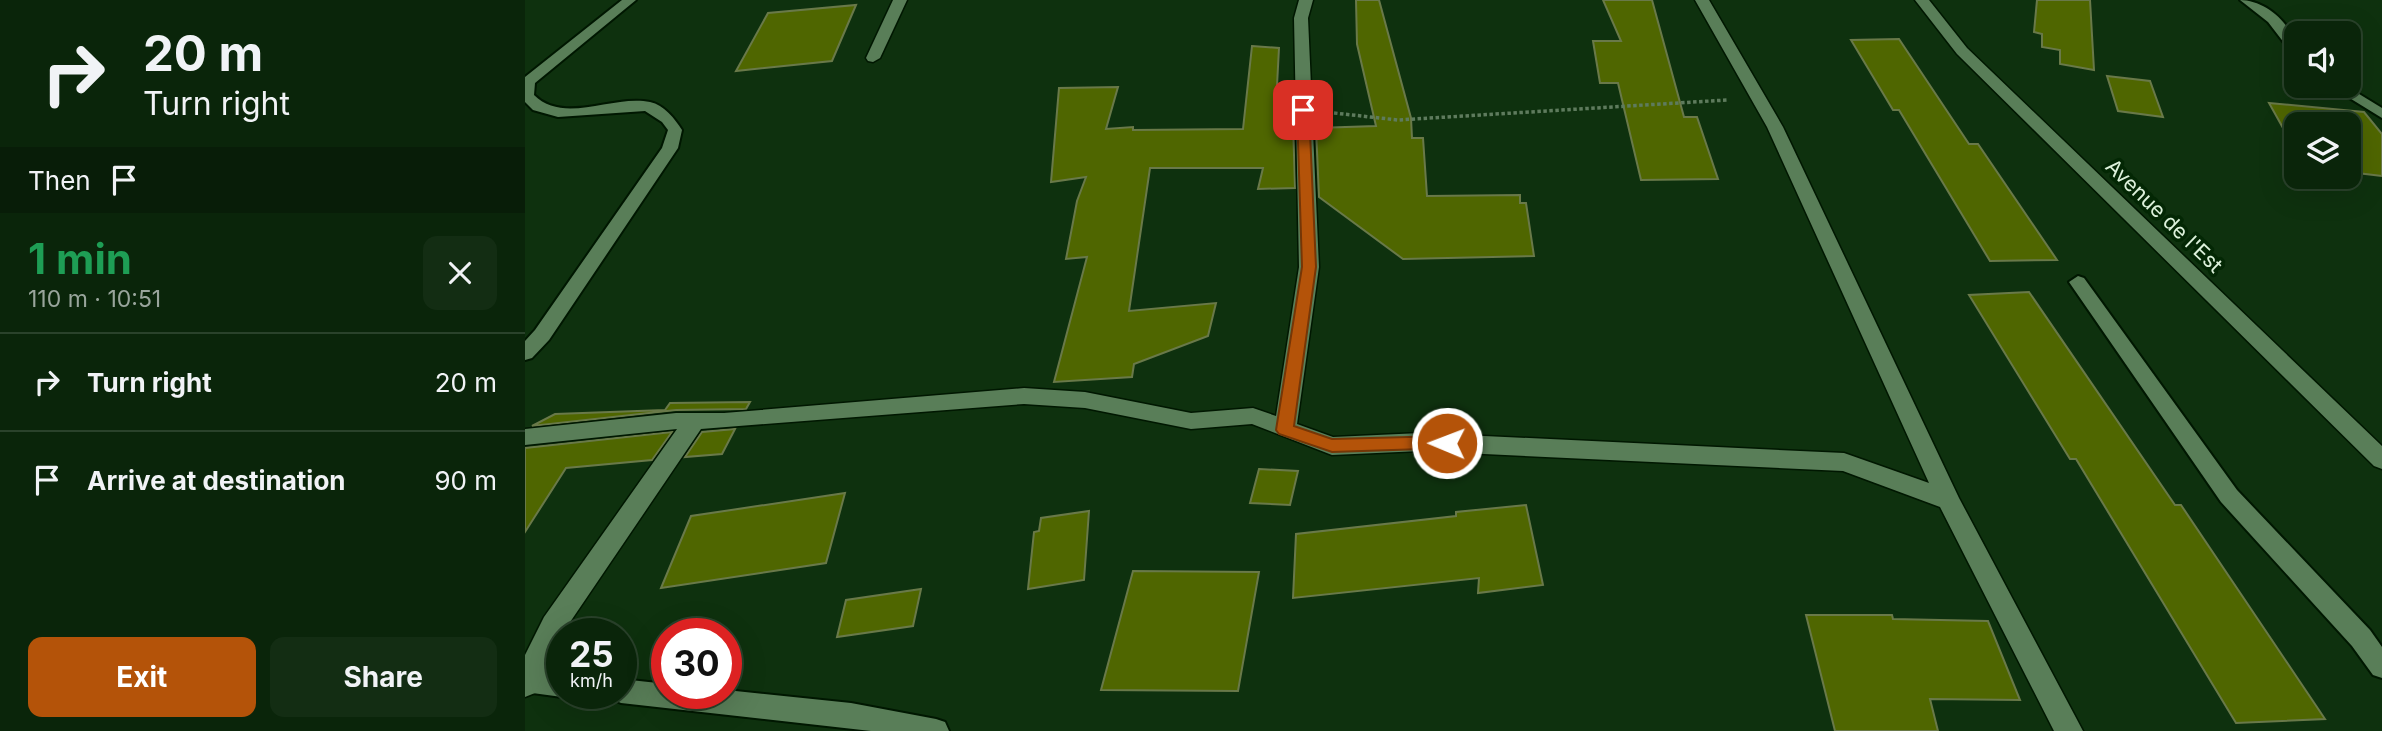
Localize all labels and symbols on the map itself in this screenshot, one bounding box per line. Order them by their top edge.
pin [1273,80,1333,140]
street label: Avenue de l'Est [2101,154,2228,278]
position arrow [1410,406,1484,480]
speed limit sign: 30 [651,618,742,709]

